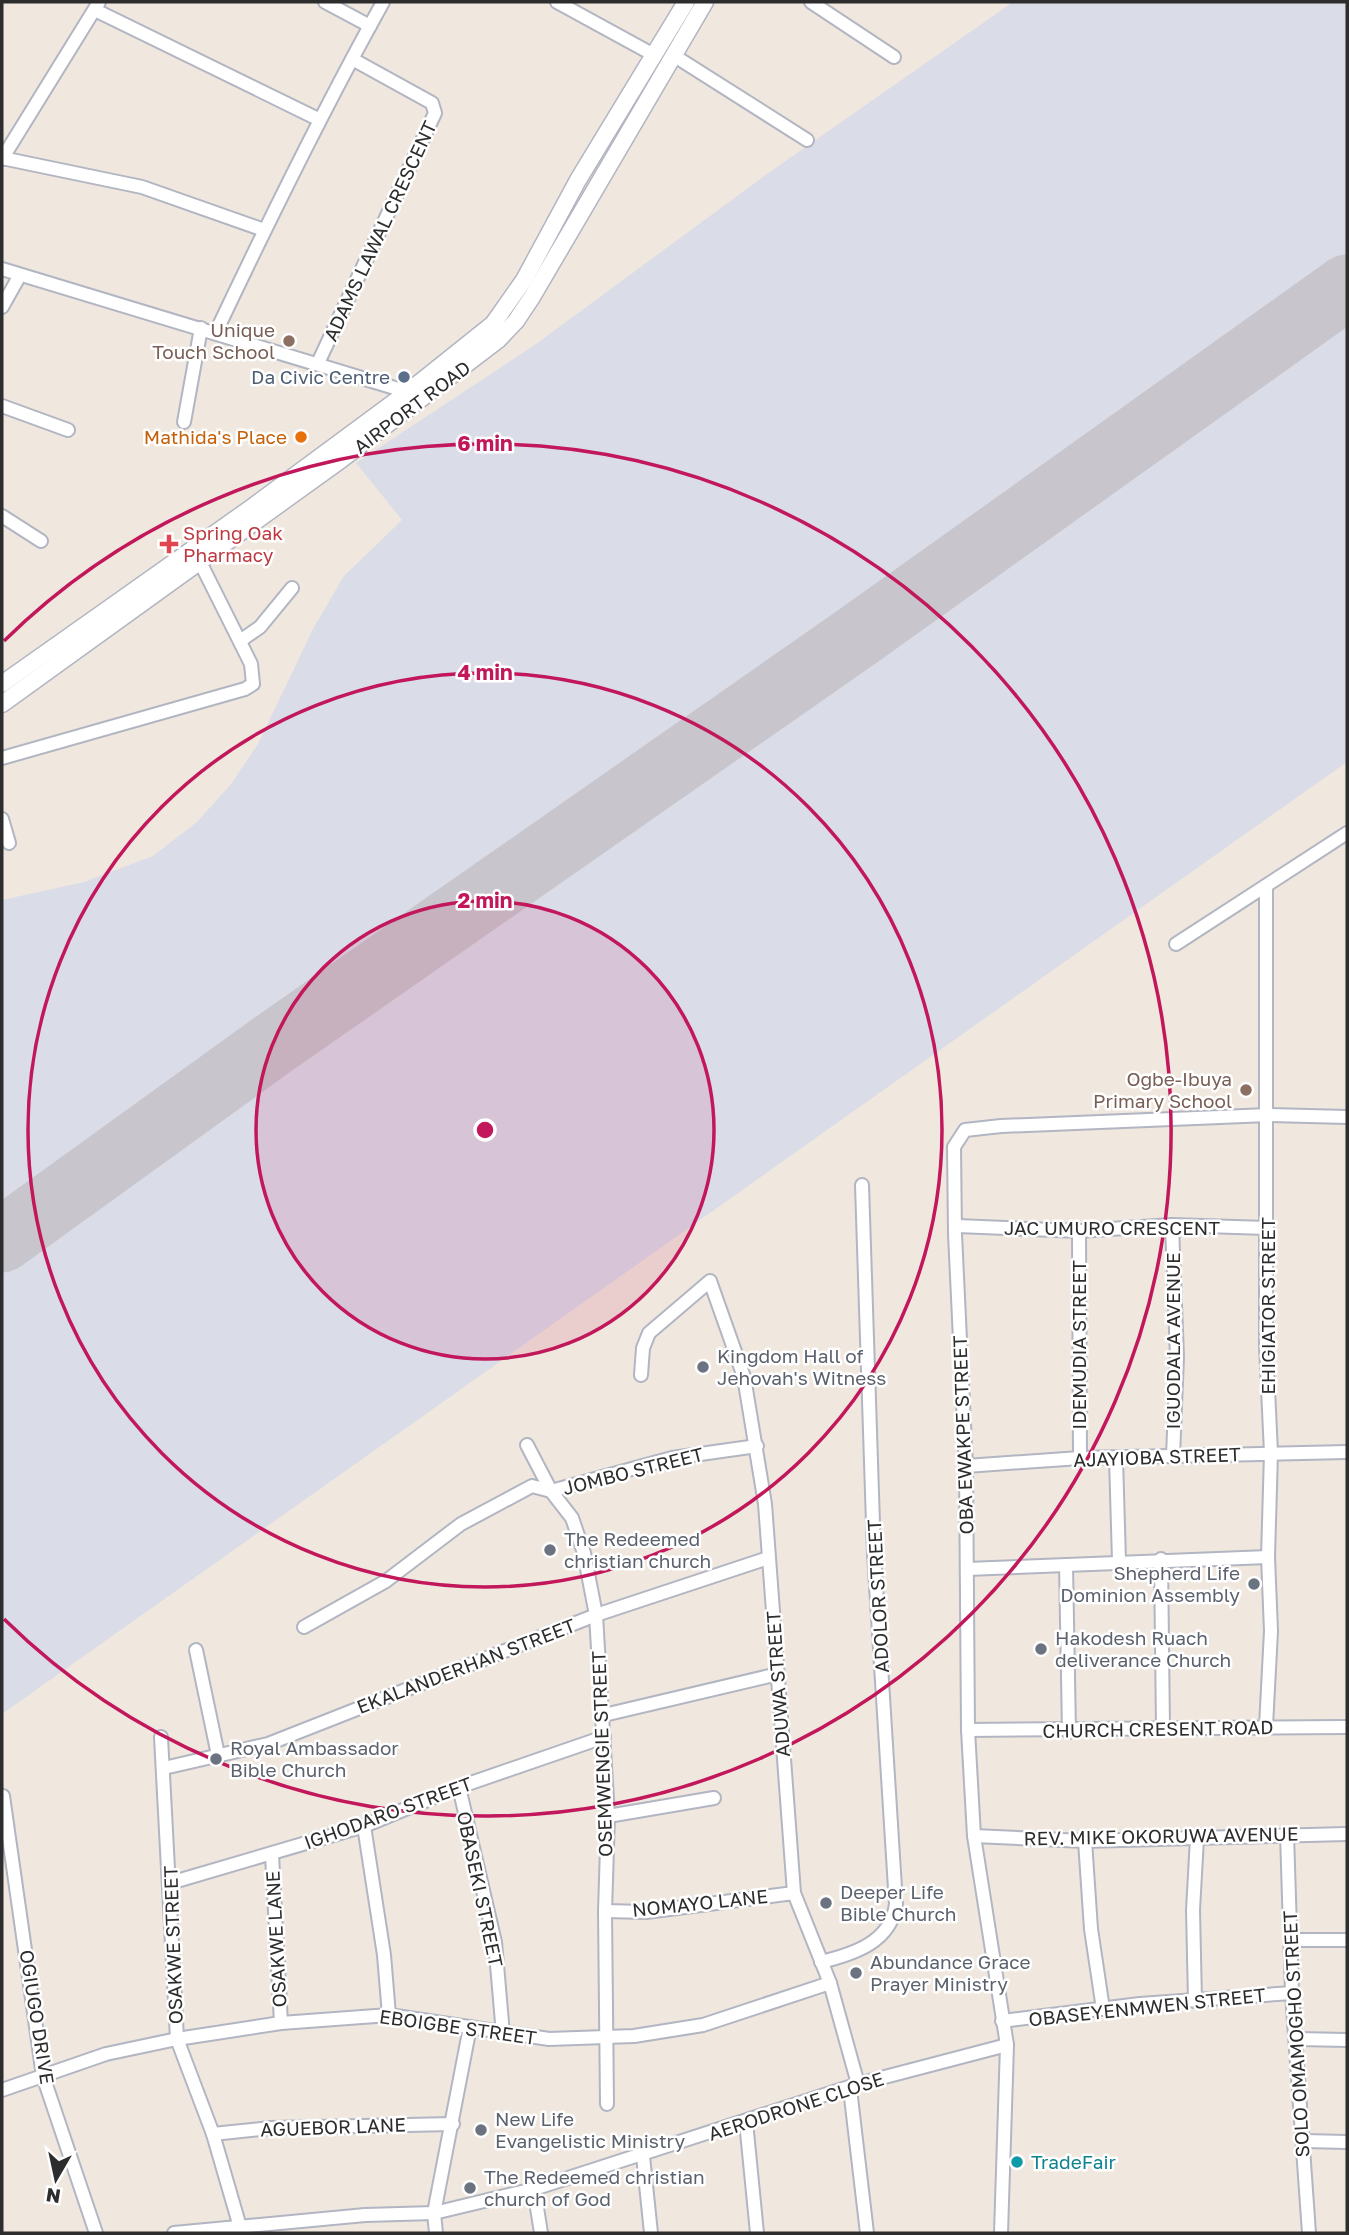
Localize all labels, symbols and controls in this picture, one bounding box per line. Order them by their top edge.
street label: ADAMS LAWAL CRESCENT [318,117,441,345]
place label: Unique Touch School [152,318,275,363]
marker: Unique Touch School [281,333,297,349]
street label: AIRPORT ROAD [349,355,475,458]
place label: Da Civic Centre [251,365,390,388]
marker: Da Civic Centre [396,369,412,385]
place label: Mathida's Place [144,425,287,448]
marker: Mathida's Place [293,429,309,445]
text: 6 min [457,430,513,456]
place label: Spring Oak Pharmacy [183,521,283,566]
marker: Spring Oak Pharmacy [161,536,177,552]
text: 4 min [457,659,513,685]
text: 2 min [458,887,512,913]
place label: Ogbe-Ibuya Primary School [1093,1067,1232,1112]
marker: Ogbe-Ibuya Primary School [1238,1082,1254,1098]
centre of rings [473,1118,497,1142]
street label: JAC UMURO CRESCENT [1004,1216,1220,1239]
street label: EHIGIATOR STREET [1256,1217,1279,1395]
street label: IGUODALA AVENUE [1161,1252,1184,1430]
street label: IDEMUDIA STREET [1067,1260,1090,1430]
street label: OBA EWAKPE STREET [948,1335,977,1535]
place label: Kingdom Hall of Jehovah's Witness [717,1344,886,1389]
marker: Kingdom Hall of Jehovah's Witness [695,1359,711,1375]
street label: JOMBO STREET [560,1442,706,1499]
street label: AJAYIOBA STREET [1073,1442,1241,1471]
street label: ADOLOR STREET [862,1518,893,1673]
place label: The Redeemed christian church [564,1527,711,1572]
marker: The Redeemed christian church [542,1542,558,1558]
place label: Shepherd Life Dominion Assembly [1060,1561,1240,1606]
marker: Shepherd Life Dominion Assembly [1246,1576,1262,1592]
street label: ADUWA STREET [761,1610,794,1758]
street label: EKALANDERHAN STREET [353,1613,579,1718]
place label: Hakodesh Ruach deliverance Church [1055,1626,1231,1671]
marker: Hakodesh Ruach deliverance Church [1033,1641,1049,1657]
street label: OSEMWENGIE STREET [586,1650,617,1857]
street label: CHURCH CRESENT ROAD [1042,1715,1274,1742]
place label: Royal Ambassador Bible Church [230,1736,399,1781]
marker: Royal Ambassador Bible Church [208,1751,224,1767]
street label: IGHODARO STREET [301,1771,475,1854]
street label: OBASEKI STREET [453,1809,508,1969]
street label: REV. MIKE OKORUWA AVENUE [1023,1822,1299,1849]
street label: OSAKWE STREET [158,1865,187,2025]
street label: OSAKWE LANE [260,1870,291,2008]
place label: Deeper Life Bible Church [840,1880,957,1925]
street label: NOMAYO LANE [631,1884,769,1921]
marker: Deeper Life Bible Church [818,1895,834,1911]
street label: SOLO OMAMOGHO STREET [1278,1910,1313,2158]
street label: OGIUGO DRIVE [15,1948,59,2086]
place label: Abundance Grace Prayer Ministry [870,1950,1031,1995]
marker: Abundance Grace Prayer Ministry [848,1965,864,1981]
street label: OBASEYENMWEN STREET [1027,1983,1267,2030]
street label: EBOIGBE STREET [378,2004,538,2049]
street label: AERODRONE CLOSE [705,2066,887,2145]
place label: New Life Evangelistic Ministry [495,2107,685,2152]
street label: AGUEBOR LANE [260,2112,406,2141]
marker: New Life Evangelistic Ministry [473,2122,489,2138]
north arrow [21,2144,91,2214]
place label: TradeFair [1031,2150,1116,2173]
marker: TradeFair [1009,2154,1025,2170]
place label: The Redeemed christian church of God [484,2165,705,2210]
marker: The Redeemed christian church of God [462,2180,478,2196]
text: N [44,2184,62,2209]

